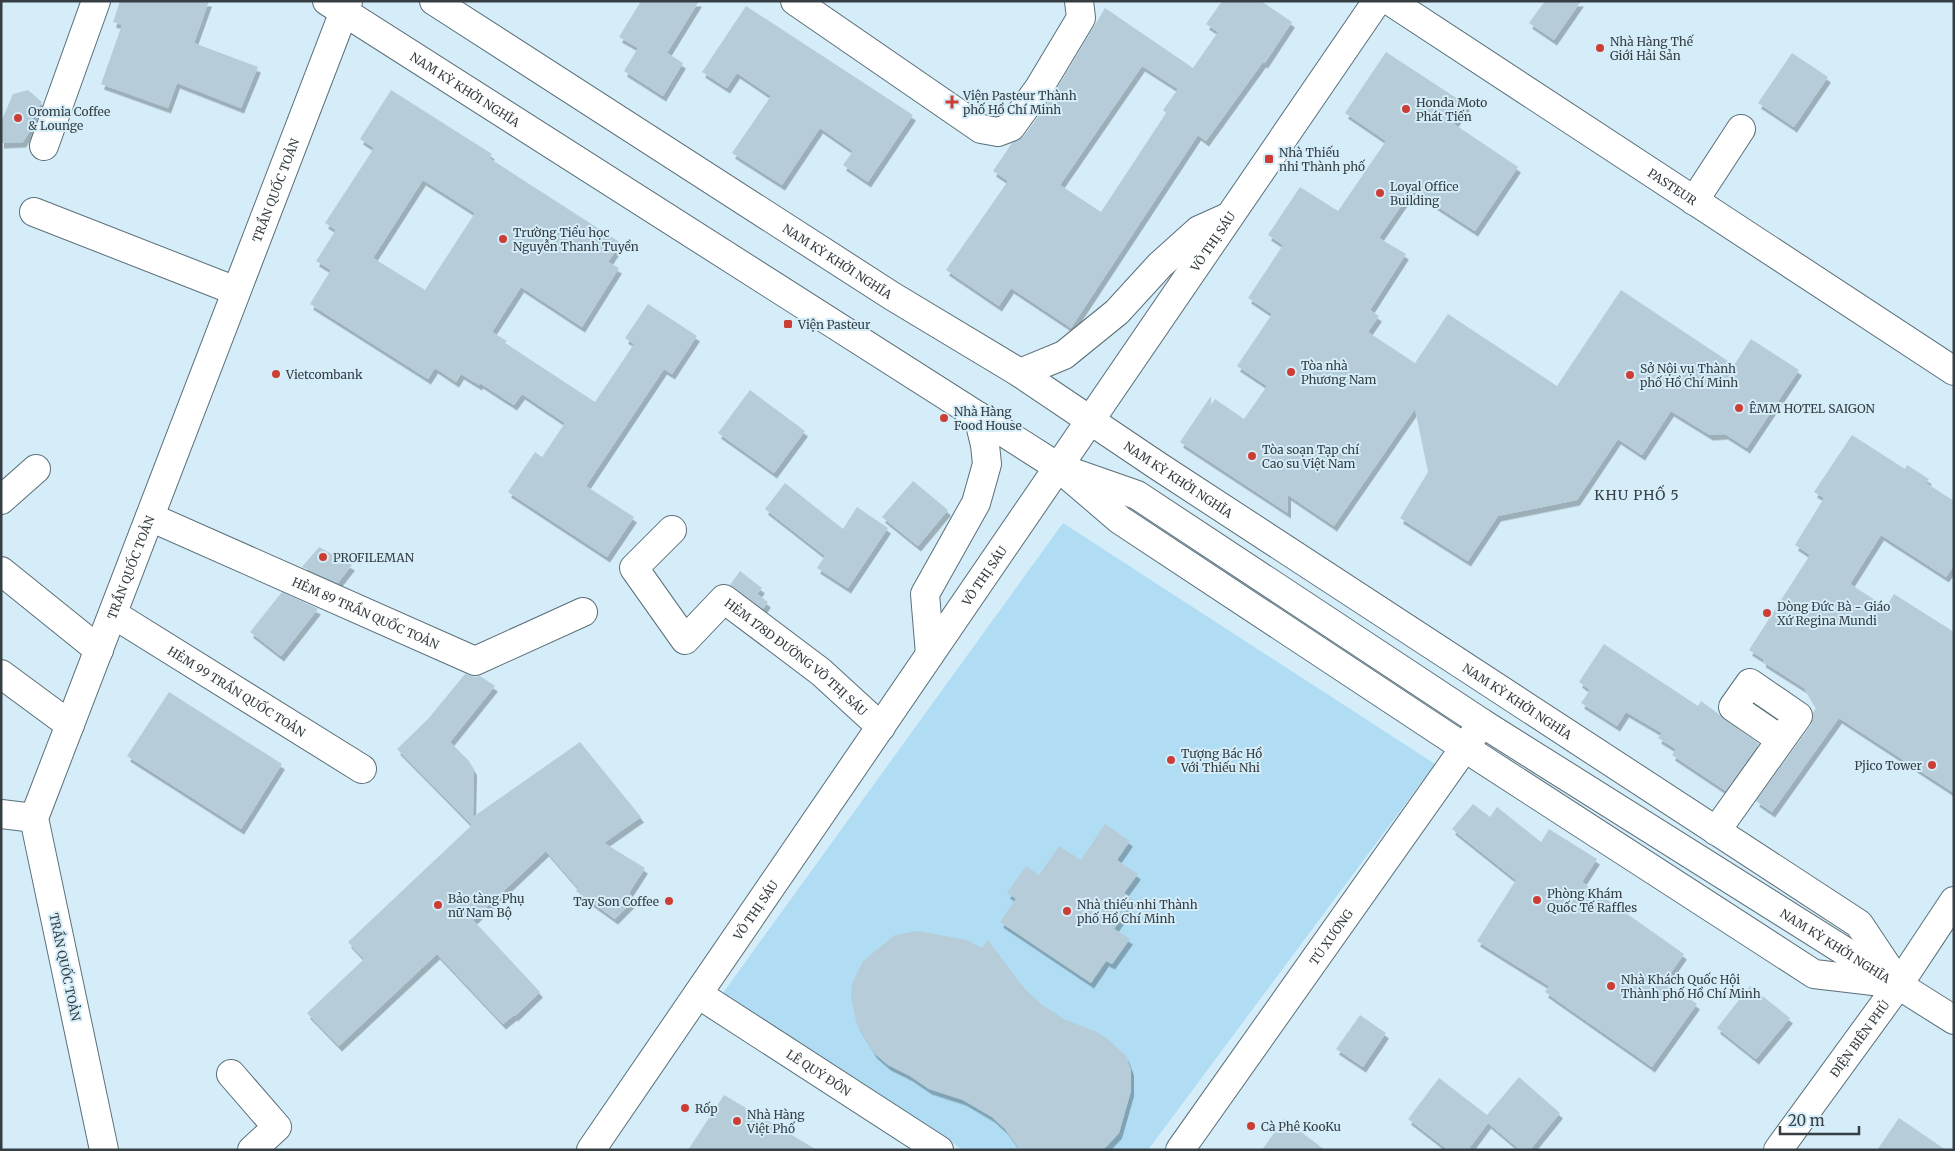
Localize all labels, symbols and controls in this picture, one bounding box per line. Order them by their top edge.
place label: Nhà Hàng Thế Giới Hải Sản [1610,34,1695,63]
marker: Nhà Hàng Thế Giới Hải Sản [1594,42,1606,54]
street label: NAM KỲ KHỞI NGHĨA [408,49,523,130]
place label: Viện Pasteur Thành phố Hồ Chí Minh [962,88,1077,117]
marker: Viện Pasteur Thành phố Hồ Chí Minh [945,95,959,109]
place label: Honda Moto Phát Tiến [1416,95,1487,124]
marker: Honda Moto Phát Tiến [1400,103,1412,115]
place label: Oromia Coffee & Lounge [28,104,110,133]
marker: Oromia Coffee & Lounge [12,112,24,124]
street label: TRẦN QUỐC TOẢN [249,135,302,244]
place label: Nhà Thiếu nhi Thành phố [1279,145,1366,174]
marker: Nhà Thiếu nhi Thành phố [1263,153,1275,165]
street label: PASTEUR [1645,165,1700,208]
place label: Loyal Office Building [1390,179,1459,208]
marker: Loyal Office Building [1374,187,1386,199]
street label: VÕ THỊ SÁU [1186,209,1238,275]
street label: NAM KỲ KHỞI NGHĨA [780,220,895,302]
place label: Trường Tiểu học Nguyễn Thanh Tuyền [513,225,639,254]
marker: Trường Tiểu học Nguyễn Thanh Tuyền [497,233,509,245]
place label: Viện Pasteur [797,317,871,332]
marker: Viện Pasteur [782,318,794,330]
place label: Tòa nhà Phương Nam [1301,358,1376,387]
place label: Sở Nội vụ Thành phố Hồ Chí Minh [1640,361,1738,390]
marker: Tòa nhà Phương Nam [1285,366,1297,378]
place label: Vietcombank [285,367,363,382]
marker: Vietcombank [270,368,282,380]
marker: Sở Nội vụ Thành phố Hồ Chí Minh [1624,369,1636,381]
place label: ÊMM HOTEL SAIGON [1749,401,1875,416]
marker: ÊMM HOTEL SAIGON [1733,402,1745,414]
place label: Nhà Hàng Food House [954,404,1022,433]
marker: Nhà Hàng Food House [938,412,950,424]
street label: NAM KỲ KHỞI NGHĨA [1121,438,1236,521]
place label: Tòa soạn Tạp chí Cao su Việt Nam [1262,442,1360,471]
marker: Tòa soạn Tạp chí Cao su Việt Nam [1246,450,1258,462]
district label: KHU PHỐ 5 [1594,484,1680,504]
street label: TRẦN QUỐC TOẢN [104,513,157,621]
street label: VÕ THỊ SÁU [958,543,1010,609]
place label: PROFILEMAN [333,550,415,565]
marker: PROFILEMAN [317,551,329,563]
street label: HẺM 89 TRẦN QUỐC TOẢN [290,573,442,652]
street label: HẺM 178D ĐƯỜNG VÕ THỊ SÁU [722,595,871,718]
place label: Dòng Đức Bà - Giáo Xứ Regina Mundi [1777,599,1890,628]
marker: Dòng Đức Bà - Giáo Xứ Regina Mundi [1761,607,1773,619]
street label: HẺM 99 TRẦN QUỐC TOẢN [165,643,309,740]
street label: NAM KỲ KHỞI NGHĨA [1460,660,1575,742]
place label: Tượng Bác Hồ Với Thiếu Nhi [1180,746,1262,775]
marker: Tượng Bác Hồ Với Thiếu Nhi [1165,754,1177,766]
place label: Pjico Tower [1854,758,1923,773]
marker: Pjico Tower [1926,759,1938,771]
street label: VÕ THỊ SÁU [729,877,781,943]
place label: Phòng Khám Quốc Tế Raffles [1547,886,1637,915]
place label: Bảo tàng Phụ nữ Nam Bộ [448,891,525,920]
place label: Tay Son Coffee [573,894,659,909]
marker: Phòng Khám Quốc Tế Raffles [1531,894,1543,906]
marker: Tay Son Coffee [663,895,675,907]
place label: Nhà thiếu nhi Thành phố Hồ Chí Minh [1077,897,1198,926]
marker: Bảo tàng Phụ nữ Nam Bộ [432,899,444,911]
marker: Nhà thiếu nhi Thành phố Hồ Chí Minh [1061,905,1073,917]
street label: NAM KỲ KHỞI NGHĨA [1778,905,1894,986]
street label: TÚ XƯƠNG [1306,906,1356,968]
street label: TRẦN QUỐC TOẢN [46,911,86,1023]
place label: Nhà Khách Quốc Hội Thành phố Hồ Chí Minh [1621,972,1761,1001]
marker: Nhà Khách Quốc Hội Thành phố Hồ Chí Minh [1605,980,1617,992]
street label: ĐIỆN BIÊN PHỦ [1826,996,1892,1080]
street label: LÊ QUÝ ĐÔN [784,1046,854,1099]
place label: Rốp [695,1101,718,1116]
marker: Rốp [679,1102,691,1114]
scale bar [1780,1104,1859,1136]
place label: Nhà Hàng Việt Phố [746,1107,805,1136]
text: 20 m [1788,1111,1825,1130]
marker: Nhà Hàng Việt Phố [731,1115,743,1127]
place label: Cà Phê KooKu [1261,1119,1341,1134]
marker: Cà Phê KooKu [1245,1120,1257,1132]

